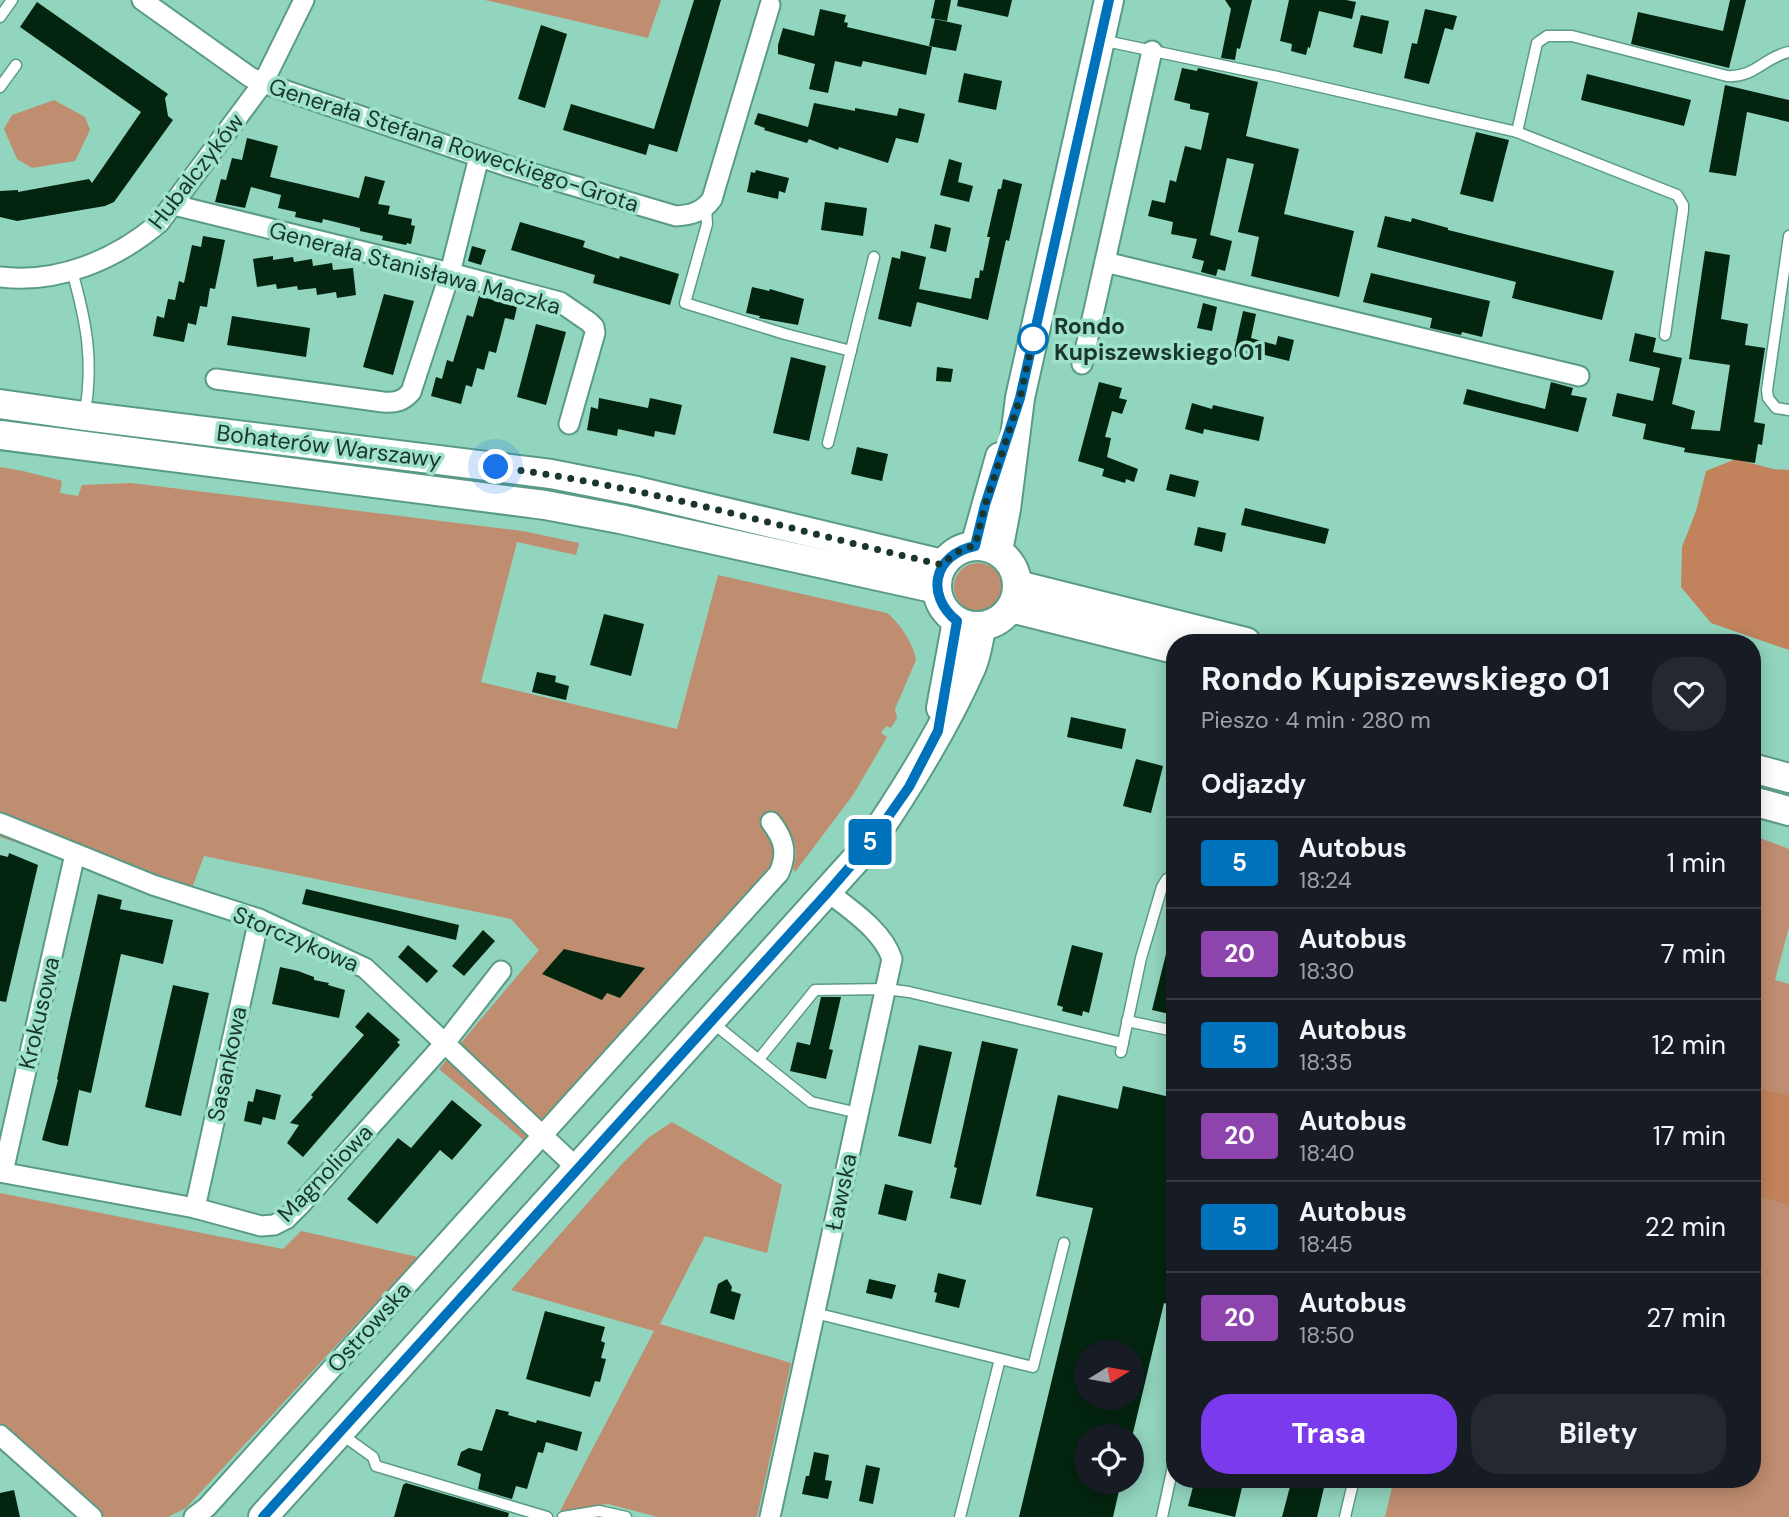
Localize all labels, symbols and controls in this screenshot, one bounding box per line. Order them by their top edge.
street label: Generała Stefana Roweckiego-Grota [265,71,643,219]
street label: Hubalczyków [141,107,251,235]
street label: Generała Stanisława Maczka [266,215,564,321]
place label: Rondo Kupiszewskiego 01 [1054,311,1263,367]
marker: Rondo Kupiszewskiego 01 [1018,324,1048,354]
street label: Bohaterów Warszawy [215,417,443,475]
your location [478,449,513,484]
text: Rondo Kupiszewskiego 01 [1201,657,1610,700]
button: heart [1652,657,1726,731]
text: Pieszo · 4 min · 280 m [1201,705,1431,735]
text: Odjazdy [1201,767,1306,801]
line badge: 5 [847,819,893,865]
text: 5 [863,826,877,857]
text: Autobus [1299,831,1407,865]
text: 1 min [1667,846,1726,880]
text: 5 [1232,847,1247,878]
text: 18:24 [1299,865,1352,895]
street label: Storczykowa [229,899,363,979]
text: Autobus [1299,922,1407,956]
text: 7 min [1661,937,1726,971]
text: 20 [1224,938,1255,969]
street label: Krokusowa [12,954,66,1072]
text: 18:30 [1299,956,1354,986]
street label: Sasankowa [200,1004,254,1124]
text: Autobus [1299,1013,1407,1047]
text: 12 min [1652,1028,1726,1062]
text: 5 [1232,1029,1247,1060]
text: 18:35 [1299,1047,1352,1077]
text: Autobus [1299,1104,1407,1138]
street label: Magnoliowa [271,1118,379,1228]
text: 17 min [1653,1119,1726,1153]
text: 20 [1224,1120,1255,1151]
text: 18:40 [1299,1138,1355,1168]
street label: Ławska [818,1151,864,1233]
text: Autobus [1299,1195,1407,1229]
text: 22 min [1645,1210,1726,1244]
text: 5 [1232,1211,1247,1242]
text: 18:45 [1299,1229,1353,1259]
street label: Ostrowska [320,1275,418,1379]
text: Autobus [1299,1286,1407,1320]
text: 27 min [1646,1301,1726,1335]
text: 20 [1224,1302,1255,1333]
text: 18:50 [1299,1320,1355,1350]
north arrow [1074,1340,1144,1410]
map controls [1074,1340,1144,1494]
button: Trasa [1201,1394,1457,1474]
button: Bilety [1471,1394,1726,1474]
button: locate [1074,1424,1144,1494]

